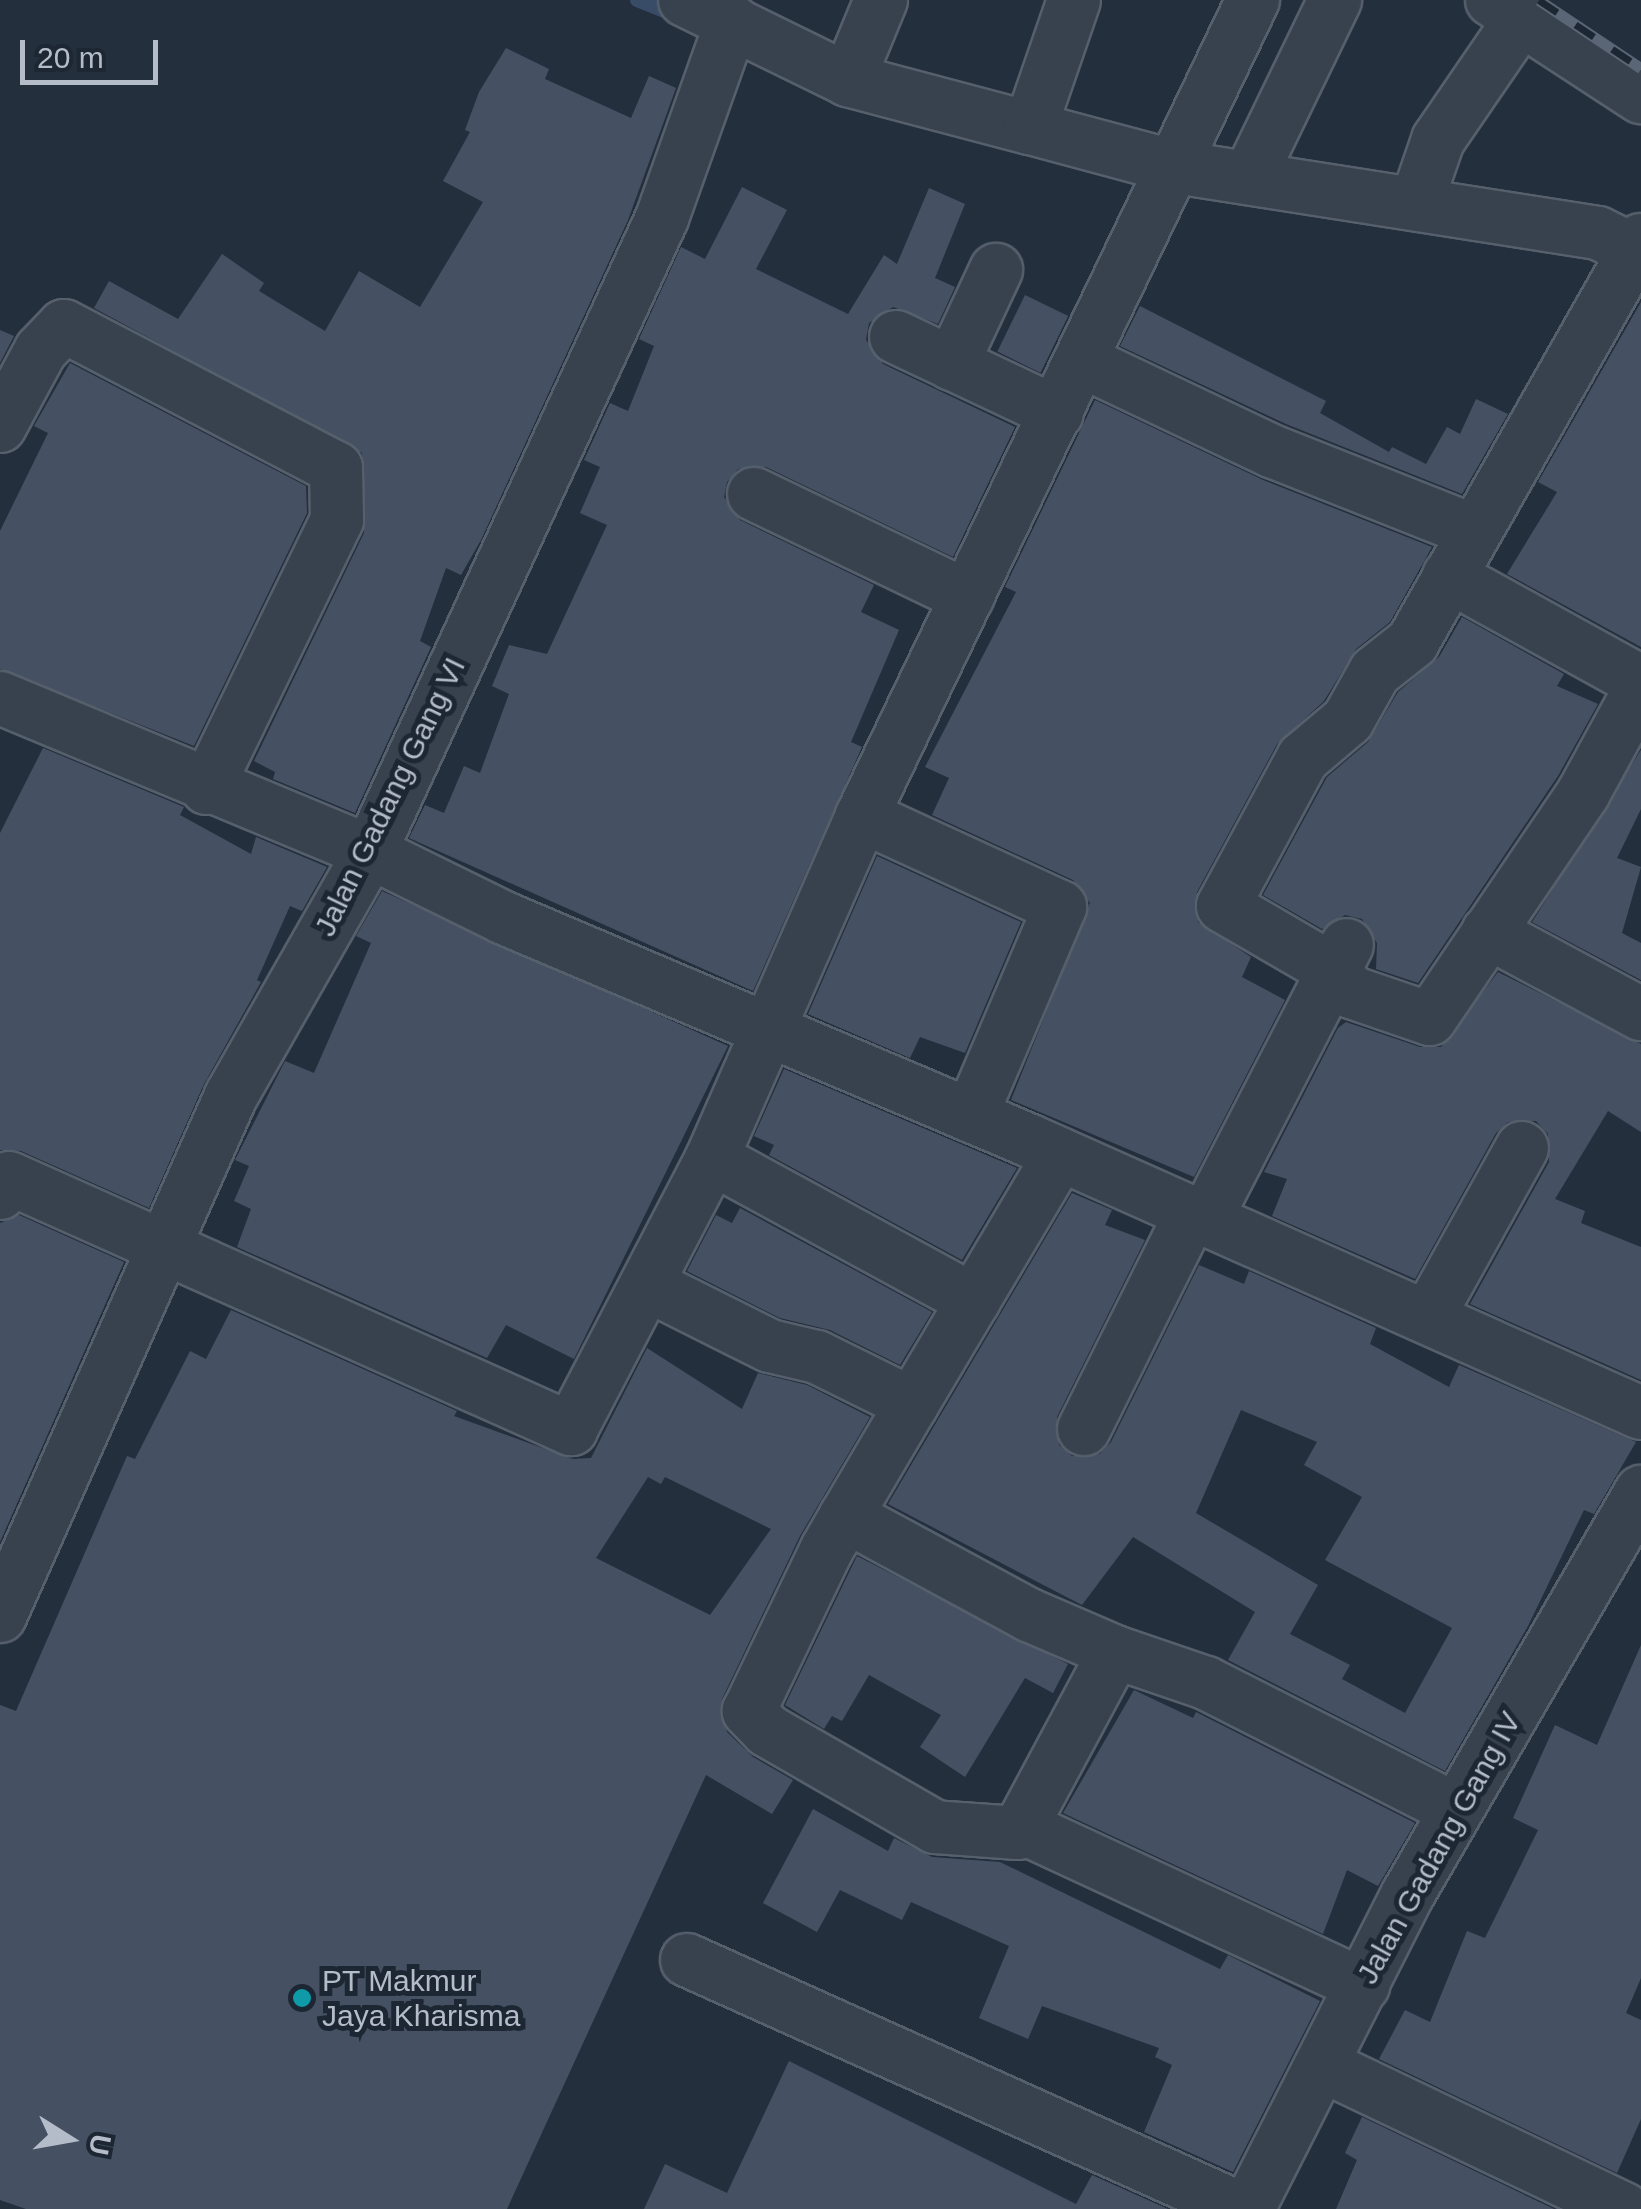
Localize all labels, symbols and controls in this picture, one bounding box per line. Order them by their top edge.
scale bar [25,20,162,82]
text: 20 m [37,41,104,74]
street label: Jalan Gadang Gang VI [307,652,473,942]
street label: Jalan Gadang Gang IV [1349,1706,1529,1990]
place label: PT Makmur Jaya Kharisma [322,1963,520,2034]
marker: PT Makmur Jaya Kharisma [291,1987,313,2009]
north arrow [20,2089,120,2189]
text: U [83,2132,117,2158]

